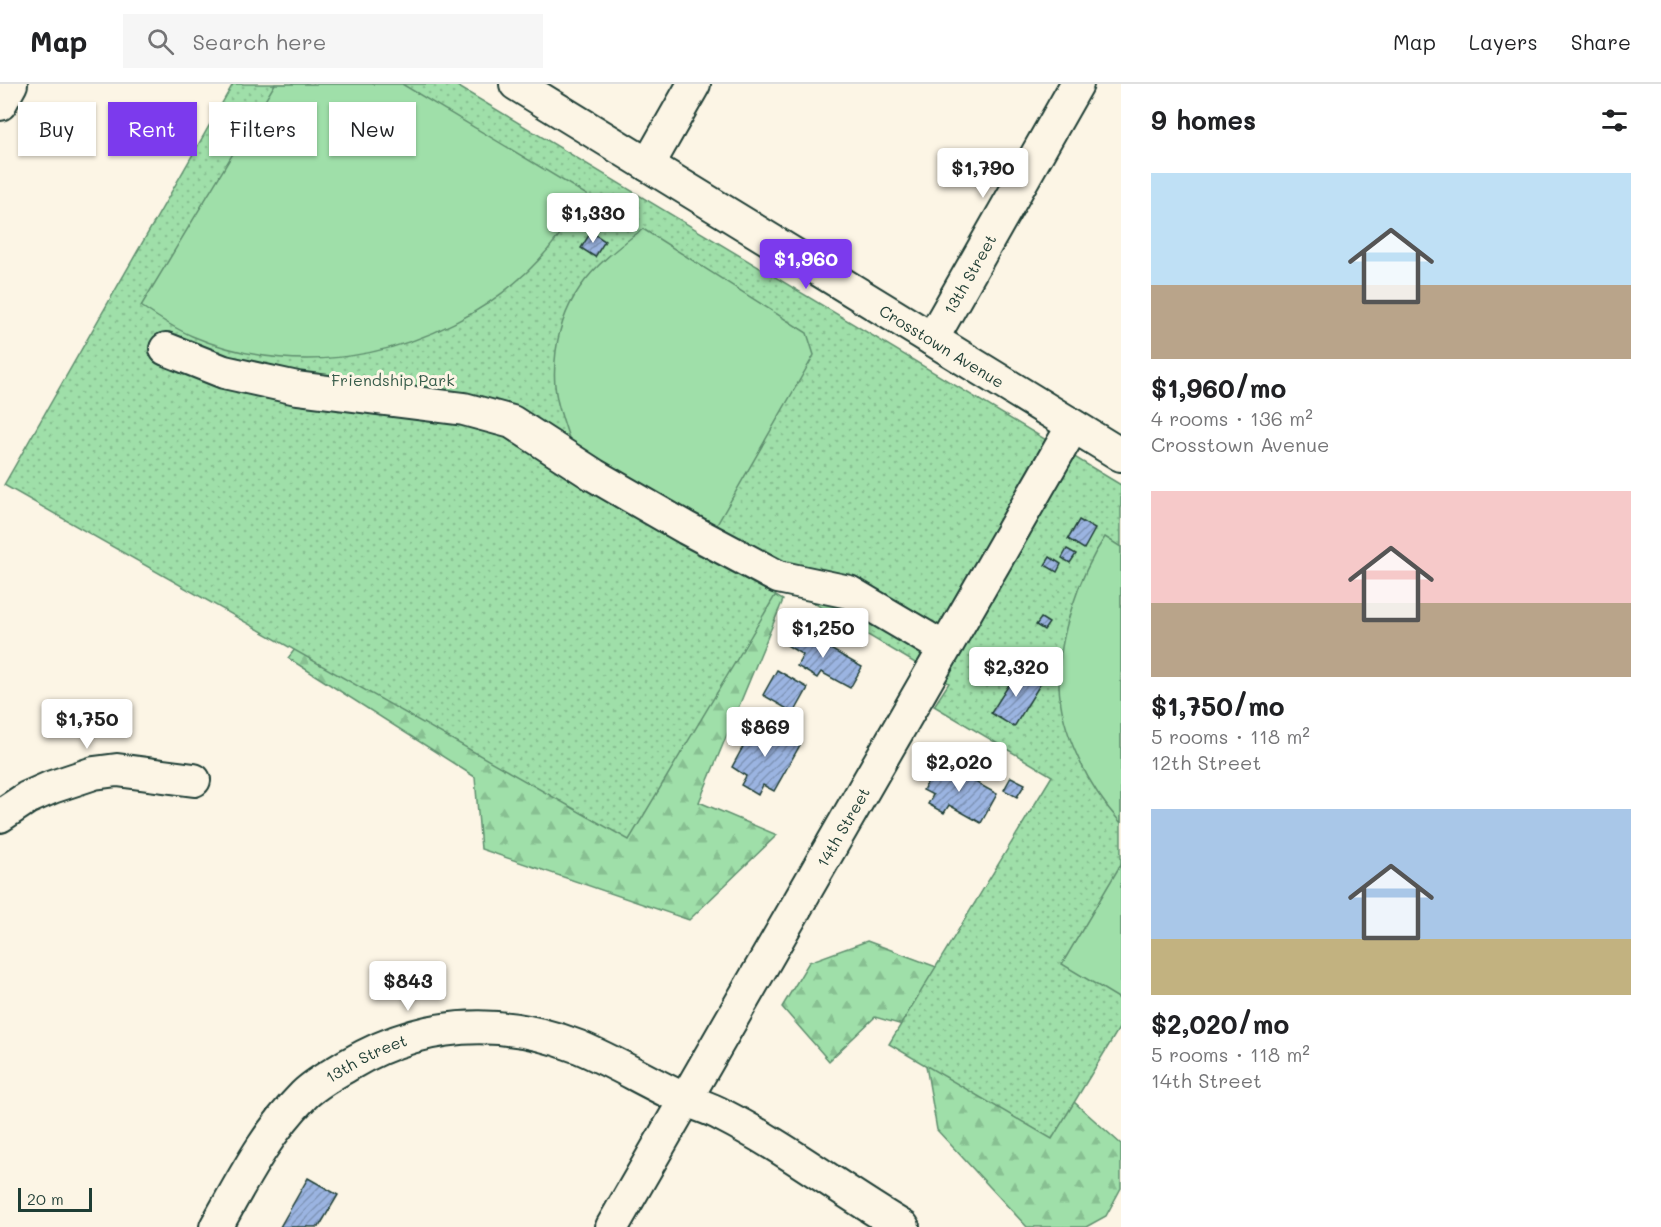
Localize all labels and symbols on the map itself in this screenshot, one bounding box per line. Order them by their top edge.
pin: $1,790 [934,148,1032,199]
pin: $1,330 [544,193,642,244]
street label: 13th Street [938,230,1000,318]
pin: $1,960 [757,239,855,290]
street label: Crosstown Avenue [876,299,1009,392]
park label: Friendship Park [331,369,455,390]
pin: $1,250 [774,608,872,659]
pin: $2,320 [967,647,1065,698]
pin: $1,750 [38,699,136,750]
pin: $869 [729,707,801,758]
pin: $2,020 [910,742,1008,793]
street label: 14th Street [811,783,874,870]
pin: $843 [372,961,444,1012]
street label: 13th Street [321,1029,409,1087]
scale bar [18,1185,92,1212]

